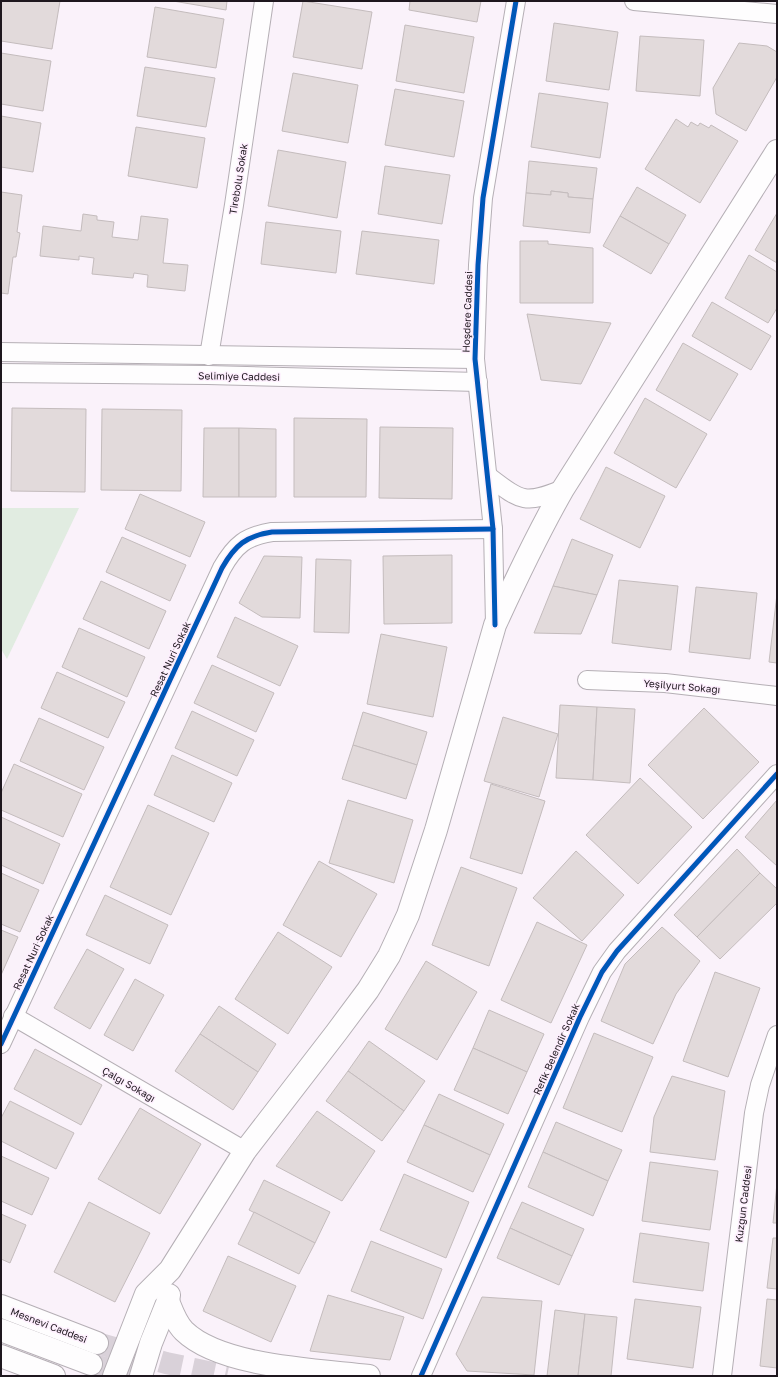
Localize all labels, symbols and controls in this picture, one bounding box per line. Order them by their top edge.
street label: Tirebolu Sokak [226,142,250,215]
street label: Hoşdere Caddesi [460,271,474,353]
street label: Selimiye Caddesi [198,369,280,383]
street label: Resat Nuri Sokak [147,619,193,699]
street label: Yeşilyurt Sokağı [643,677,721,695]
street label: Resat Nuri Sokak [10,912,56,992]
street label: Refik Belendir Sokak [530,1001,582,1097]
street label: Çalgı Sokağı [100,1064,158,1104]
street label: Kuzgun Caddesi [732,1165,754,1243]
street label: Mesnevi Caddesi [9,1305,89,1345]

